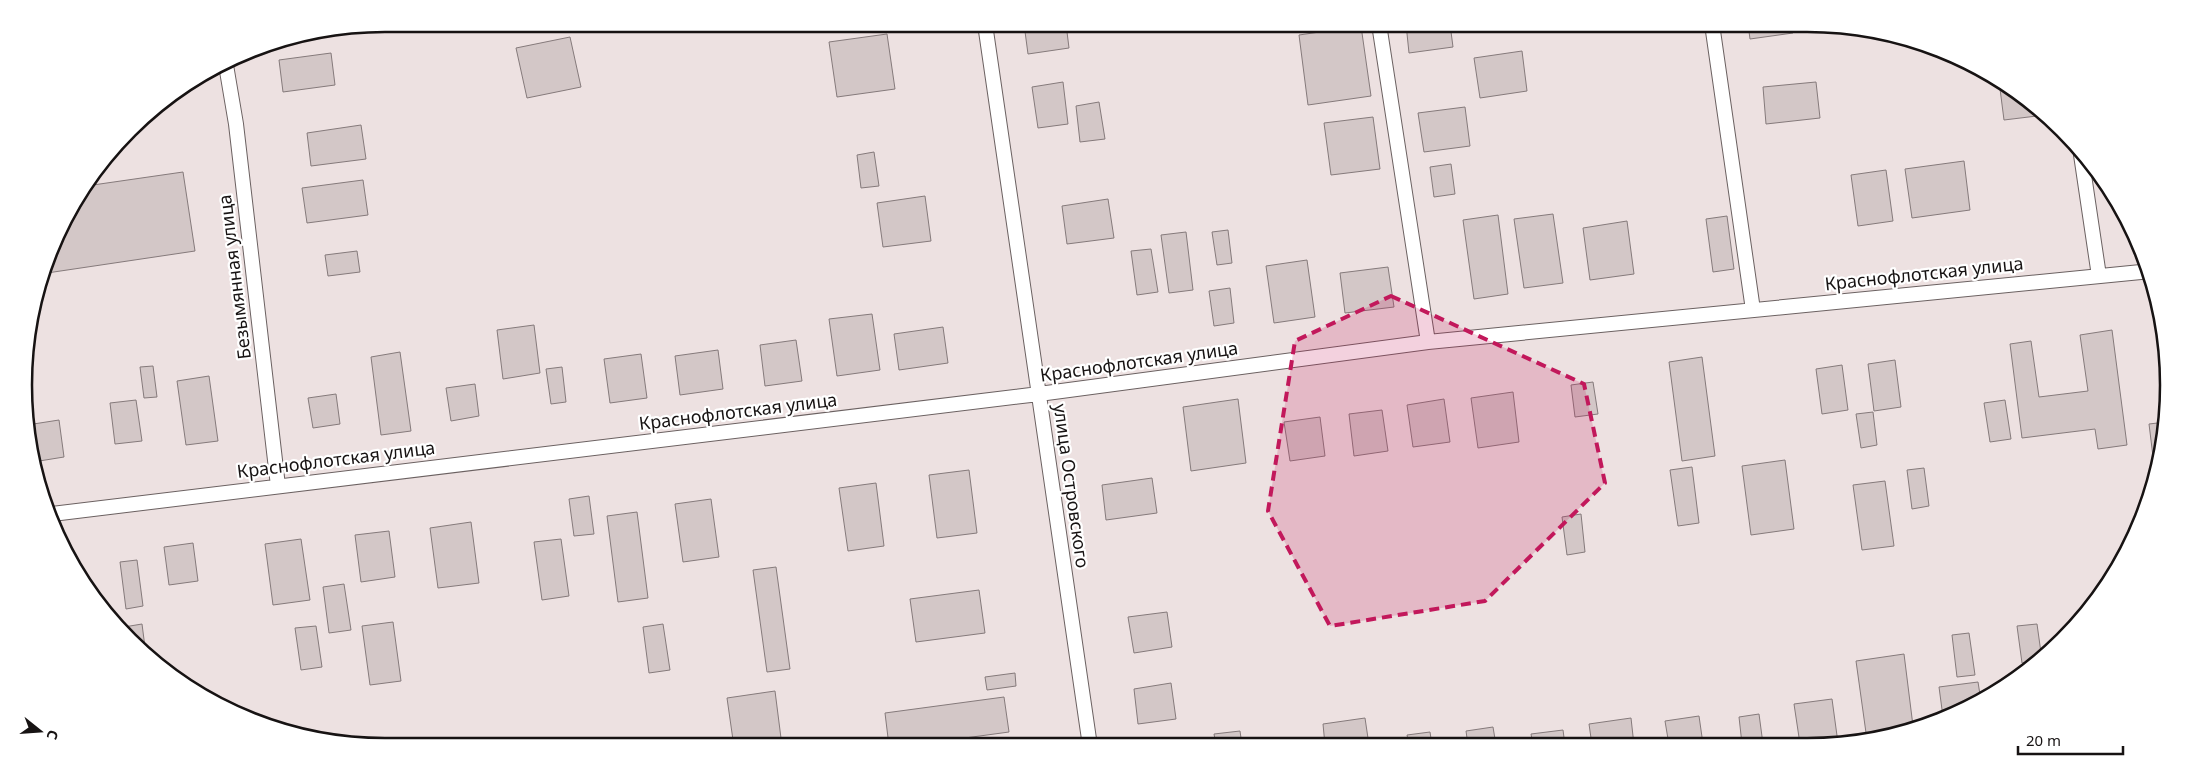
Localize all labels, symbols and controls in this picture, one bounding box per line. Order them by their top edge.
street label: Безымянная улица [212,193,256,361]
street label: Краснофлотская улица [1823,251,2024,295]
street label: Краснофлотская улица [1038,335,1239,387]
street label: Краснофлотская улица [637,387,838,435]
street label: улица Островского [1049,402,1095,570]
street label: Краснофлотская улица [235,435,436,483]
north arrow [15,706,65,756]
scale bar [2018,724,2123,756]
text: С [43,728,63,742]
text: 20 m [2026,730,2061,750]

